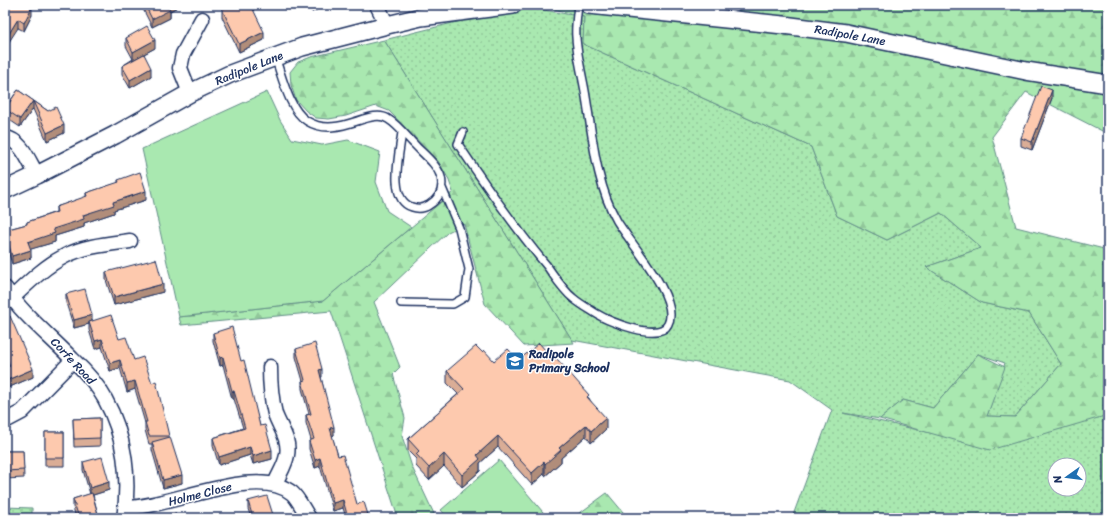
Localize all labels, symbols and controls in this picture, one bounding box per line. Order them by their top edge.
street label: Radipole Lane [813,18,887,52]
street label: Radipole Lane [212,44,287,92]
street label: Corfe Road [45,332,101,390]
place label: Radipole Primary School [528,343,610,379]
school or university icon: Radipole Primary School [504,350,526,372]
north arrow [1047,457,1087,497]
text: N [1048,473,1068,486]
street label: Holme Close [166,475,234,513]

